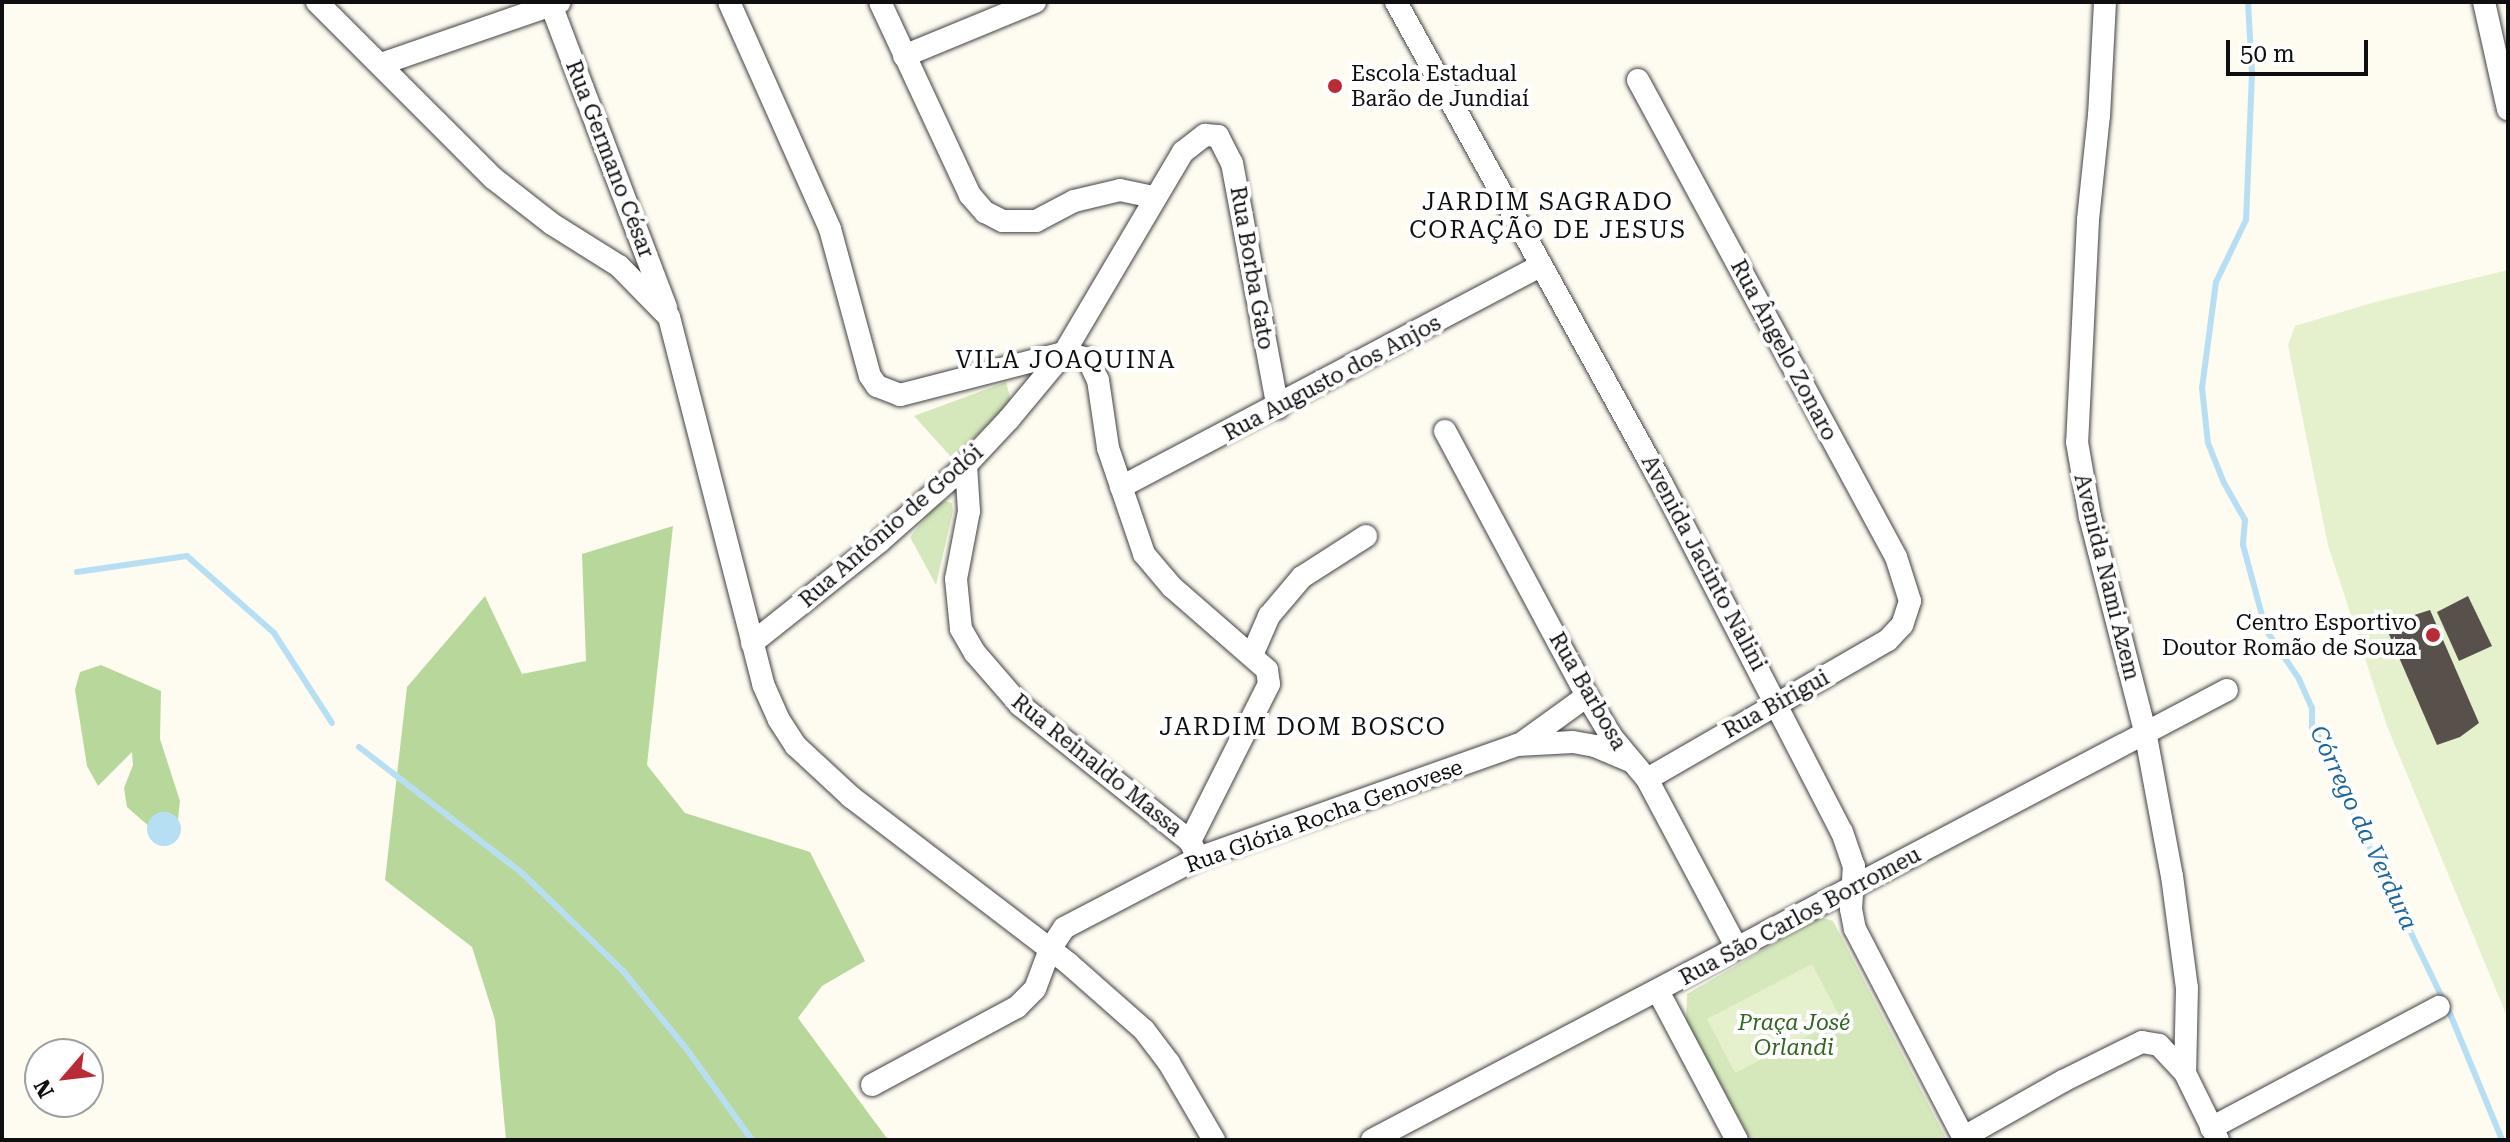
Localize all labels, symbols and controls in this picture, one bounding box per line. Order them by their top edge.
scale bar [2230,24,2372,74]
text: 50 m [2240,40,2295,68]
street label: Rua Germano César [560,57,660,261]
place label: Escola Estadual Barão de Jundiaí [1351,60,1529,112]
marker: Escola Estadual Barão de Jundiaí [1326,77,1344,95]
street label: Rua Borba Gato [1225,184,1279,352]
district label: JARDIM SAGRADO CORAÇÃO DE JESUS [1409,189,1687,245]
street label: Rua Ângelo Zonaro [1725,255,1843,445]
street label: Rua Augusto dos Anjos [1219,309,1445,447]
district label: VILA JOAQUINA [956,347,1176,375]
street label: Rua Antônio de Godói [794,439,988,613]
street label: Avenida Jacinto Nalini [1636,451,1772,675]
street label: Avenida Nami Azem [2069,471,2145,683]
place label: Centro Esportivo Doutor Romão de Souza [2162,609,2417,660]
marker: Centro Esportivo Doutor Romão de Souza [2424,626,2442,644]
street label: Rua Barbosa [1544,627,1632,755]
street label: Rua Birigui [1718,664,1834,744]
street label: Rua Reinaldo Massa [1007,688,1187,842]
district label: JARDIM DOM BOSCO [1159,714,1447,742]
water label: Córrego da Verdura [2303,721,2423,935]
street label: Rua Glória Rocha Genovese [1182,753,1466,879]
street label: Rua São Carlos Borromeu [1675,841,1925,991]
park label: Praça José Orlandi [1738,1009,1850,1060]
north arrow [24,1038,104,1118]
text: N [29,1075,59,1102]

